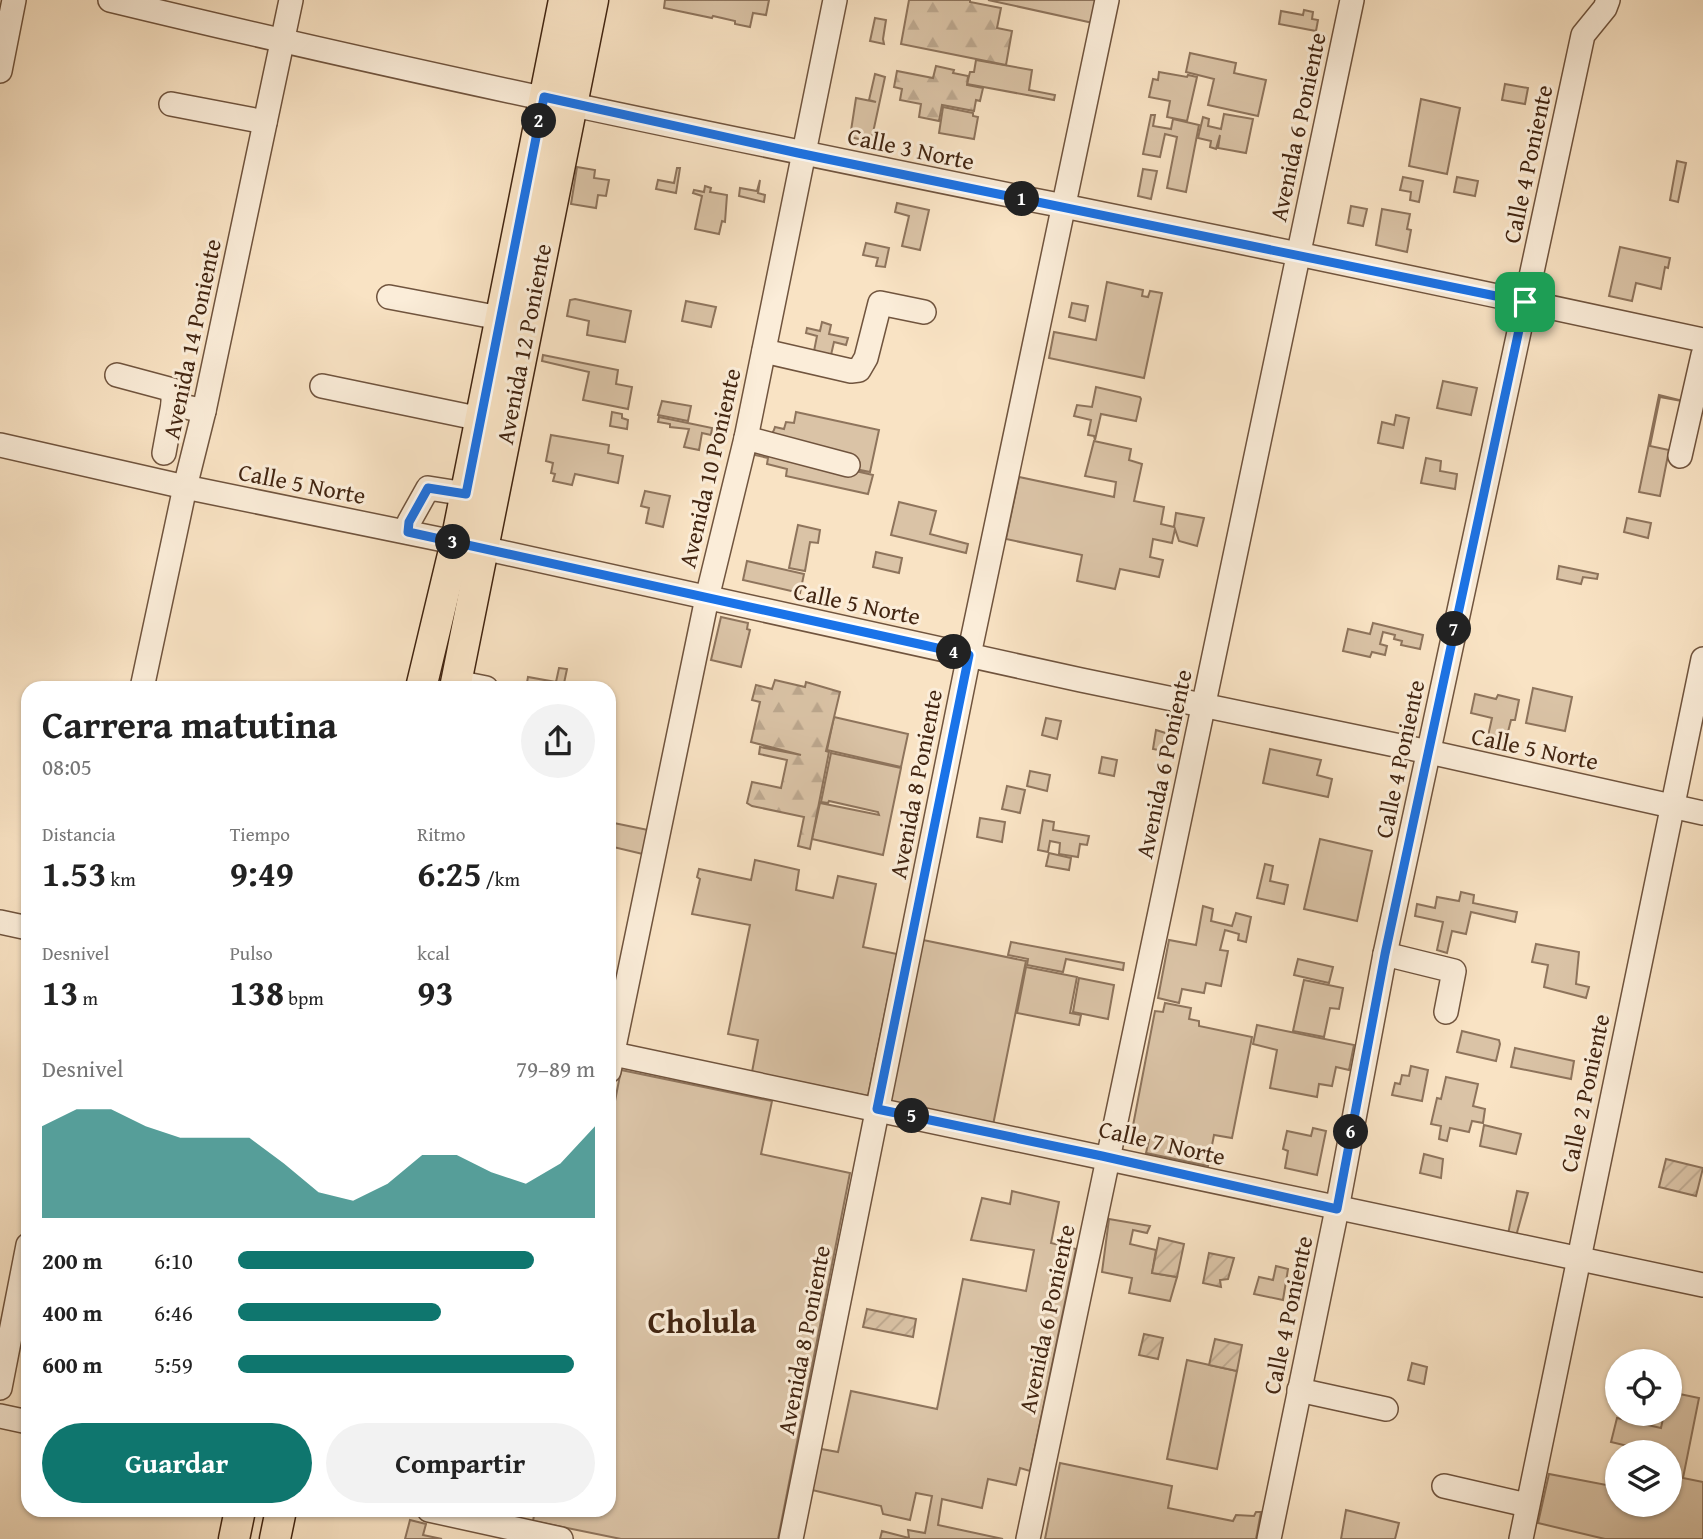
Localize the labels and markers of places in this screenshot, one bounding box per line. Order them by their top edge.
pin: 2 [522,104,556,138]
pin: 1 [1004,182,1040,216]
pin [1495,272,1555,332]
pin: 3 [435,524,470,560]
pin: 7 [1436,612,1472,646]
pin: 4 [936,634,972,670]
pin: 5 [894,1098,930,1134]
pin: 6 [1334,1114,1368,1150]

